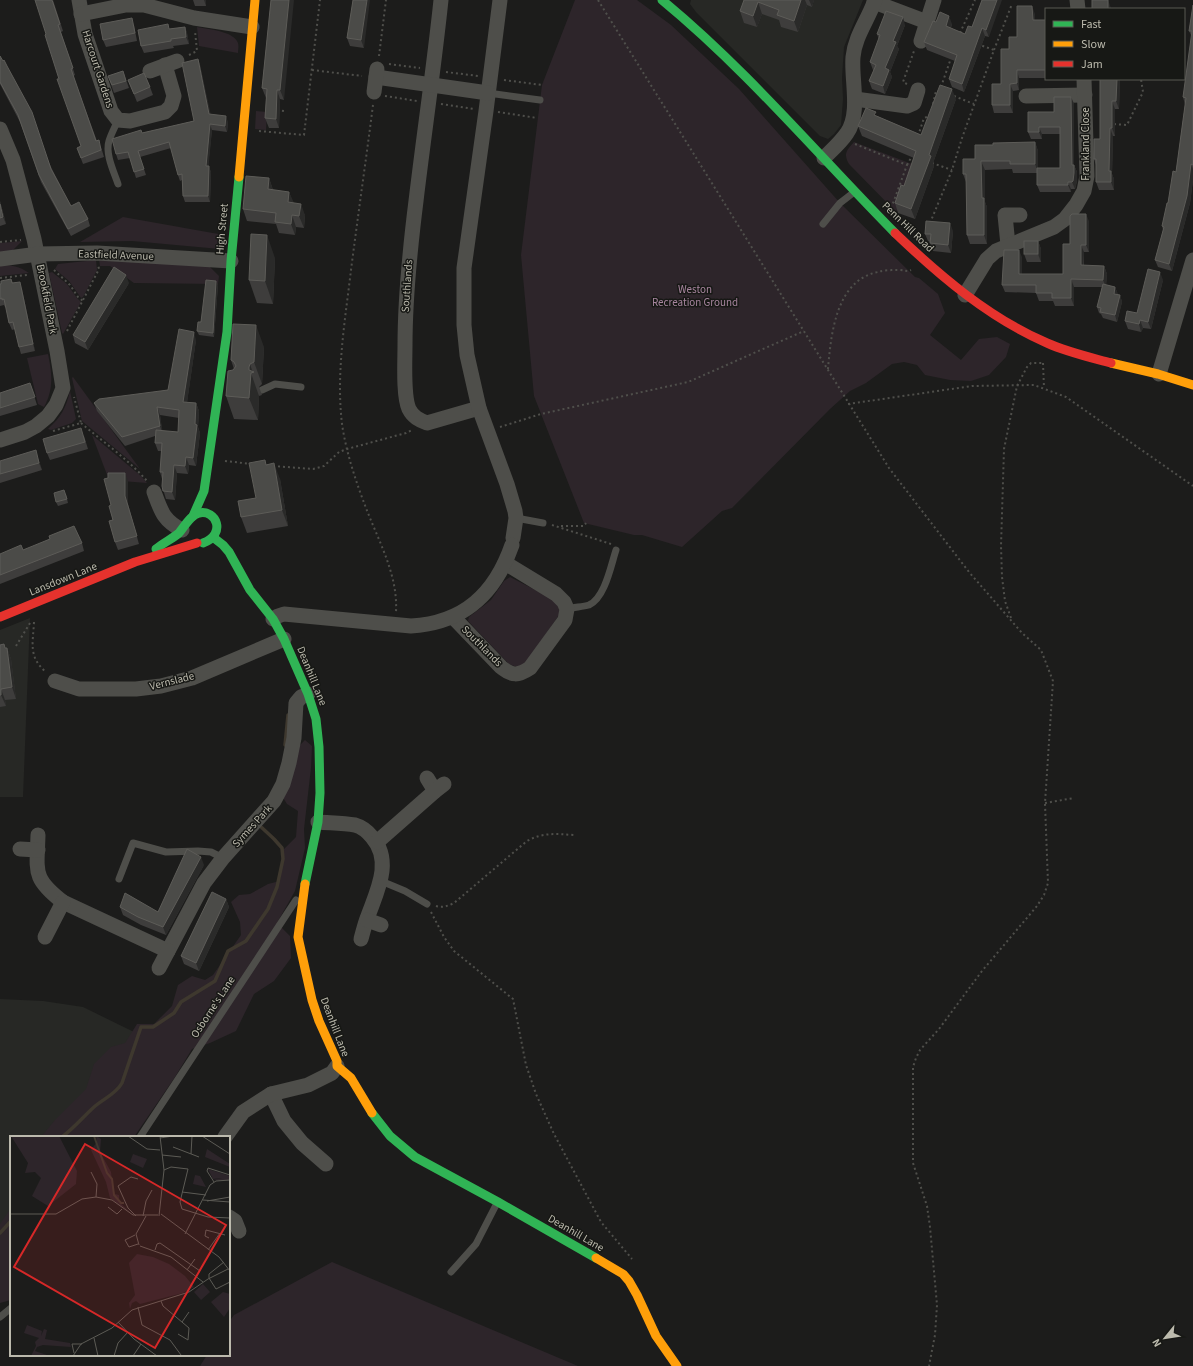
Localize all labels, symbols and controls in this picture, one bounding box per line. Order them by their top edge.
legend [1045,8,1185,80]
text: Fast [1081,16,1101,33]
street label: Harcourt Gardens [78,28,118,110]
text: Slow [1081,36,1106,53]
text: Jam [1081,56,1103,73]
street label: Frankland Close [1078,107,1093,181]
street label: Penn Hill Road [879,198,937,256]
street label: High Street [212,203,232,255]
street label: Eastfield Avenue [78,246,155,264]
street label: Southlands [398,259,416,313]
street label: Brookfield Park [33,263,61,336]
park label: Weston Recreation Ground [652,282,738,310]
street label: Lansdown Lane [27,558,100,599]
street label: Southlands [458,622,506,670]
street label: Deanhill Lane [293,644,331,708]
street label: Vernslade [148,668,196,694]
street label: Symes Park [229,801,276,851]
street label: Osborne's Lane [187,973,239,1041]
street label: Deanhill Lane [317,995,353,1059]
inset map [10,1136,230,1356]
street label: Deanhill Lane [545,1211,607,1255]
north arrow [1145,1318,1185,1358]
text: N [1148,1336,1165,1350]

